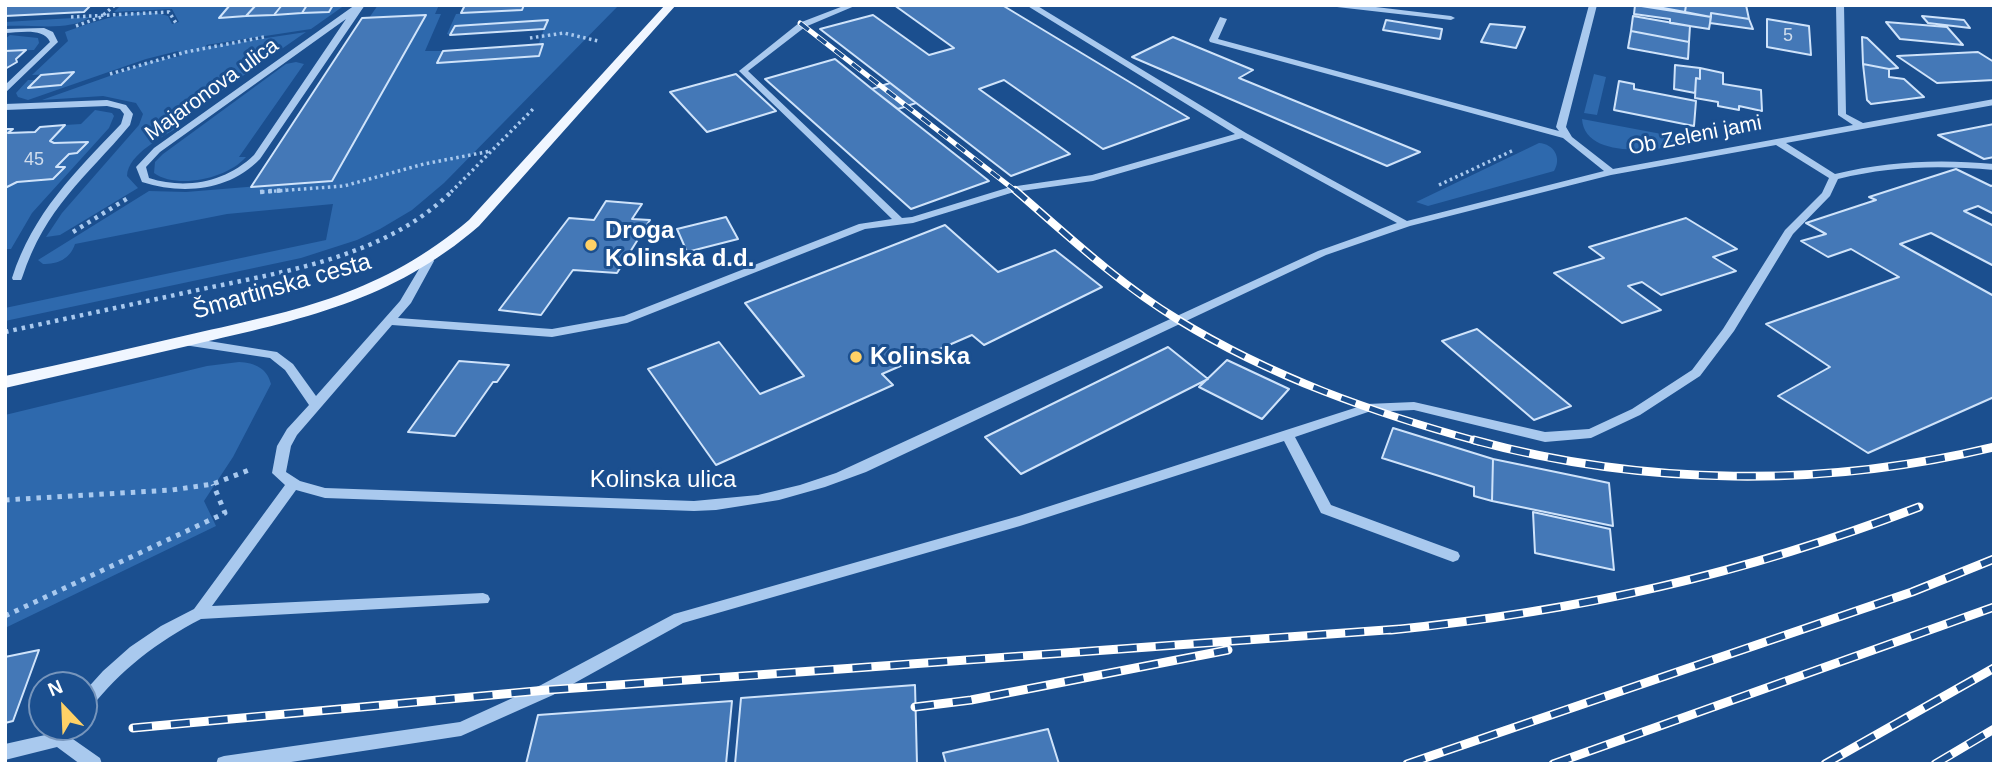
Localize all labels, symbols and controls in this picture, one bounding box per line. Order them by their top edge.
house number: 5 [1783,25,1793,47]
street label: Majaronova ulica [140,33,284,147]
street label: Ob Zeleni jami [1626,111,1764,161]
house number: 45 [24,149,44,171]
place label: Droga Kolinska d.d. [605,217,754,273]
marker: Droga Kolinska d.d. [583,237,599,253]
street label: Šmartinska cesta [190,248,374,326]
place label: Kolinska [870,343,970,371]
marker: Kolinska [848,349,864,365]
street label: Kolinska ulica [590,466,736,494]
north arrow [28,671,98,741]
text: N [45,676,66,700]

